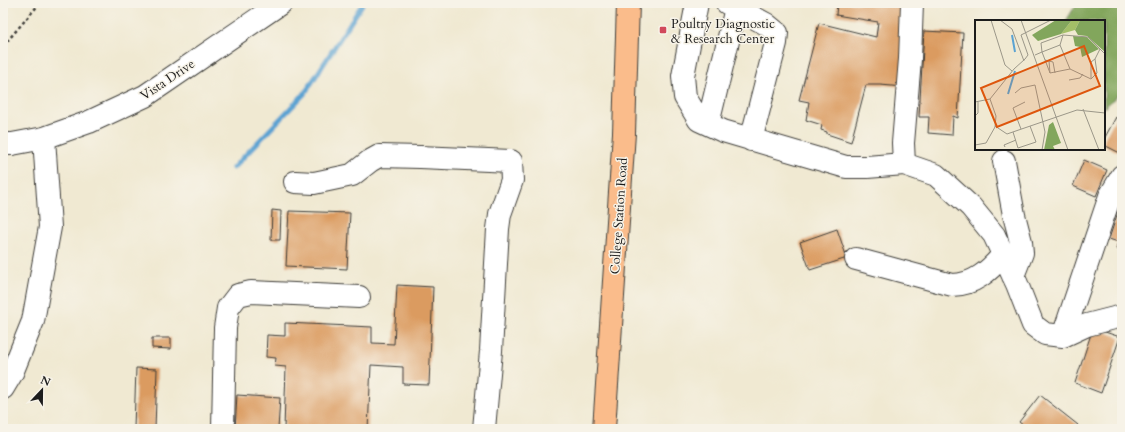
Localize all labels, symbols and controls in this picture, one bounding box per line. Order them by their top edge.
place label: Poultry Diagnostic & Research Center [671,15,775,48]
inset map [975,20,1105,150]
marker: Poultry Diagnostic & Research Center [658,25,668,35]
street label: Vista Drive [137,55,198,105]
street label: College Station Road [606,157,632,275]
north arrow [22,370,62,410]
text: N [38,372,53,390]

